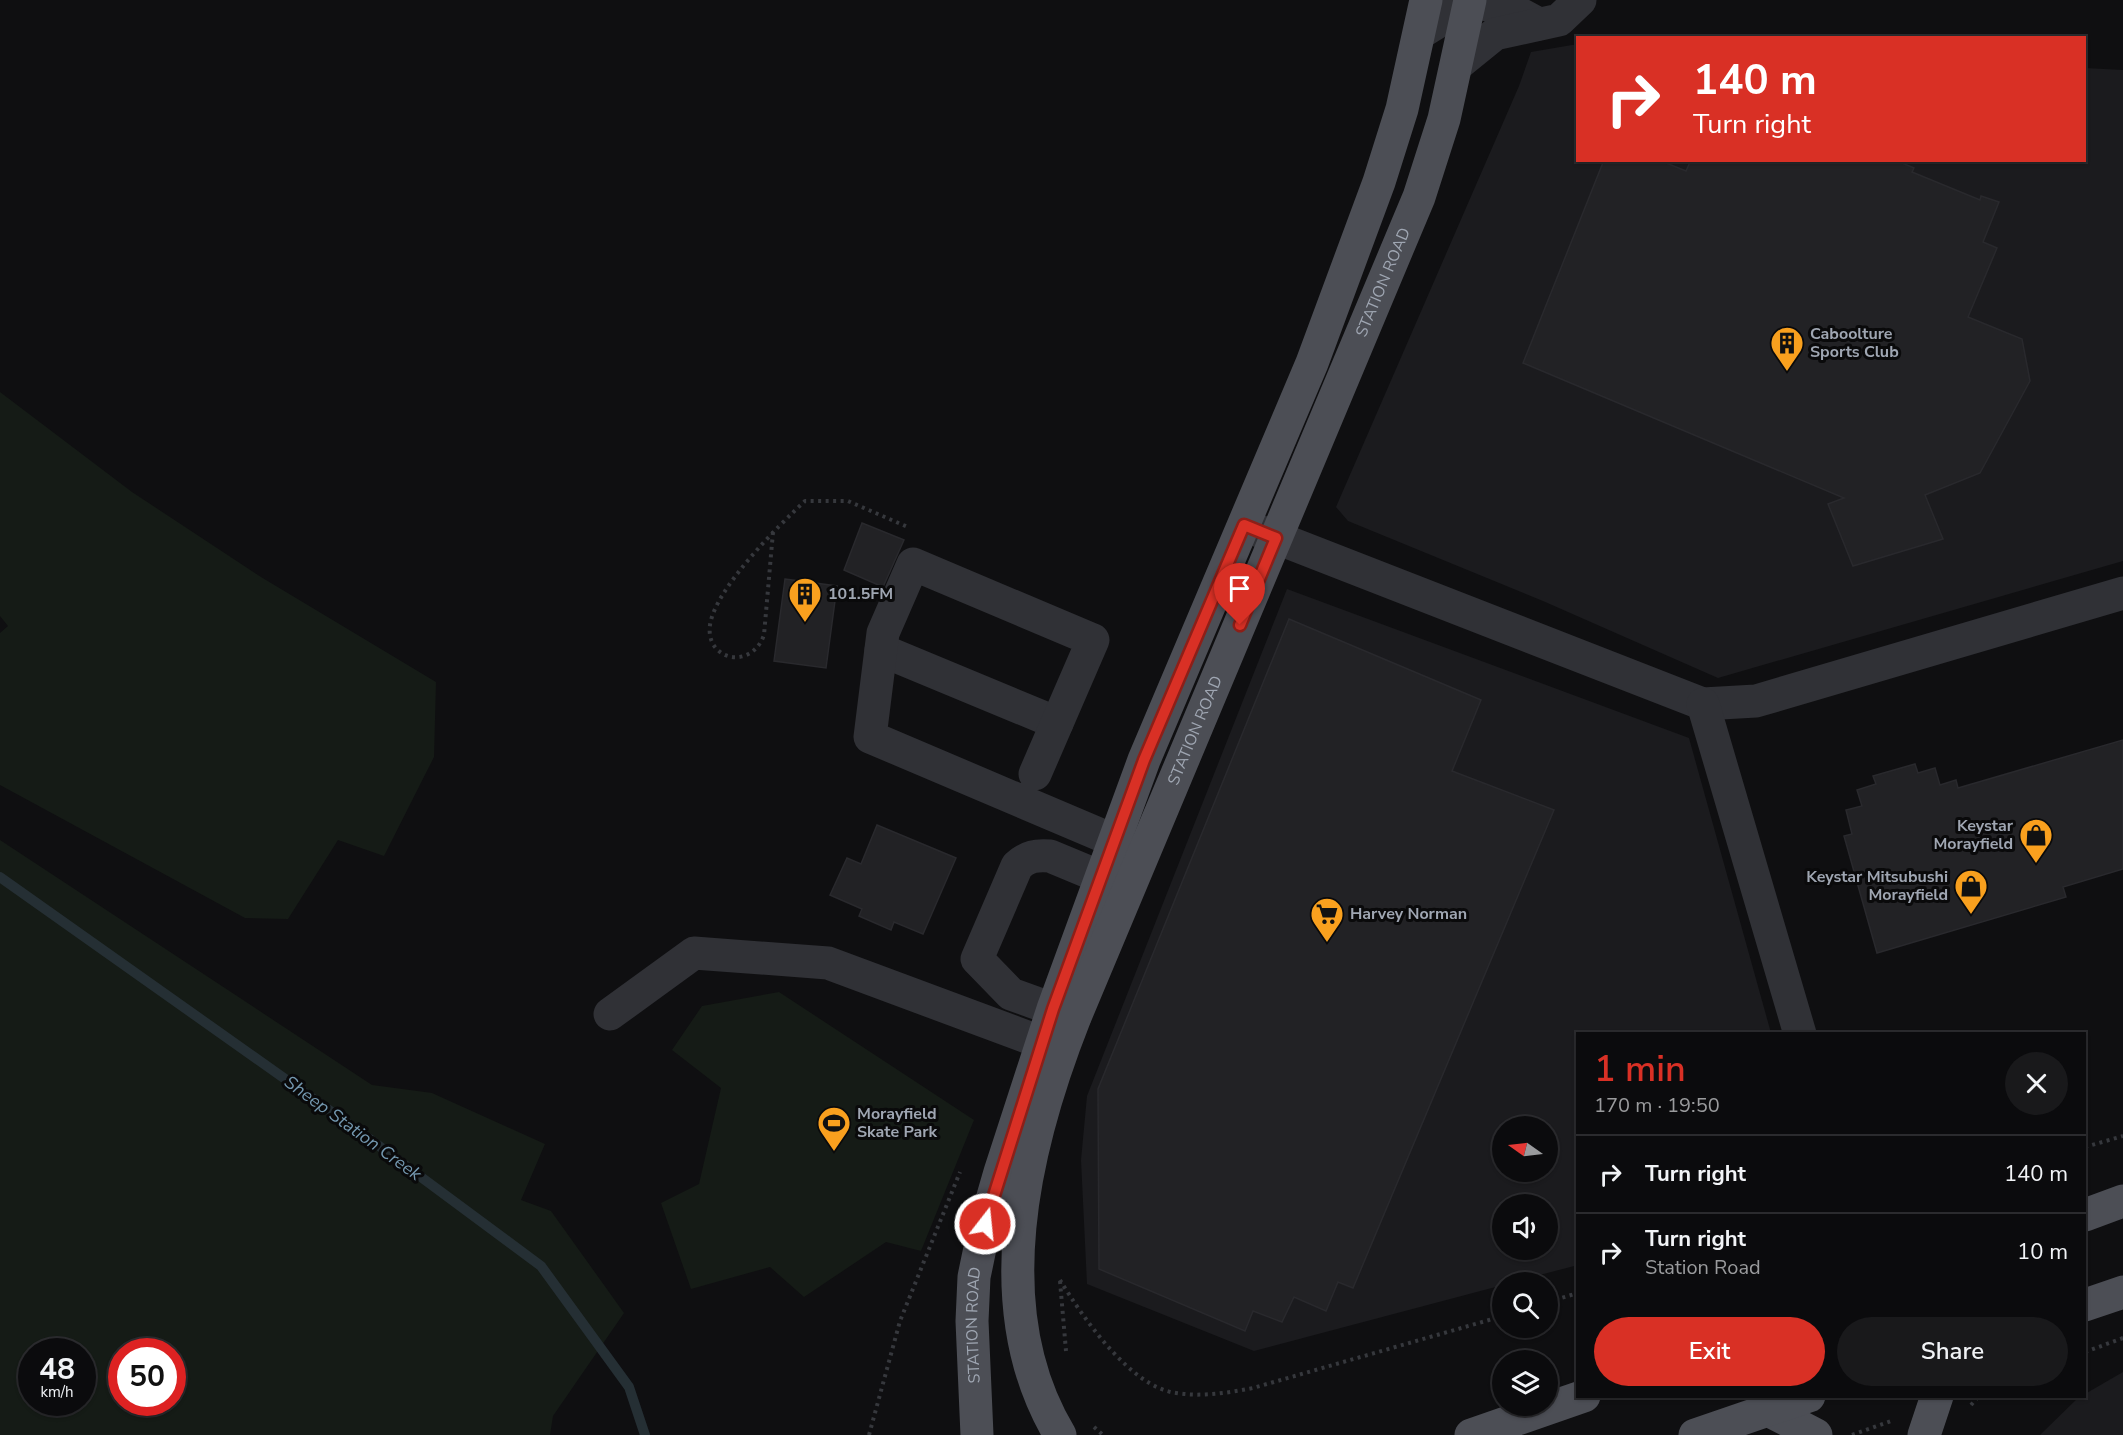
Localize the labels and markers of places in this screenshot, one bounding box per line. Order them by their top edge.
place label: Caboolture Sports Club [1810,323,1899,363]
building icon: Caboolture Sports Club [1769,325,1805,372]
pin [1214,563,1265,625]
building icon: 101.5FM [787,576,823,623]
place label: 101.5FM [828,583,893,605]
place label: Keystar Morayfield [1933,815,2014,855]
shop icon: Keystar Morayfield [2018,817,2054,864]
place label: Keystar Mitsubushi Morayfield [1806,866,1948,906]
shop icon: Keystar Mitsubushi Morayfield [1953,868,1989,915]
supermarket icon: Harvey Norman [1309,896,1345,943]
place label: Harvey Norman [1350,903,1467,925]
place label: Morayfield Skate Park [857,1103,937,1143]
sports icon: Morayfield Skate Park [816,1105,852,1152]

